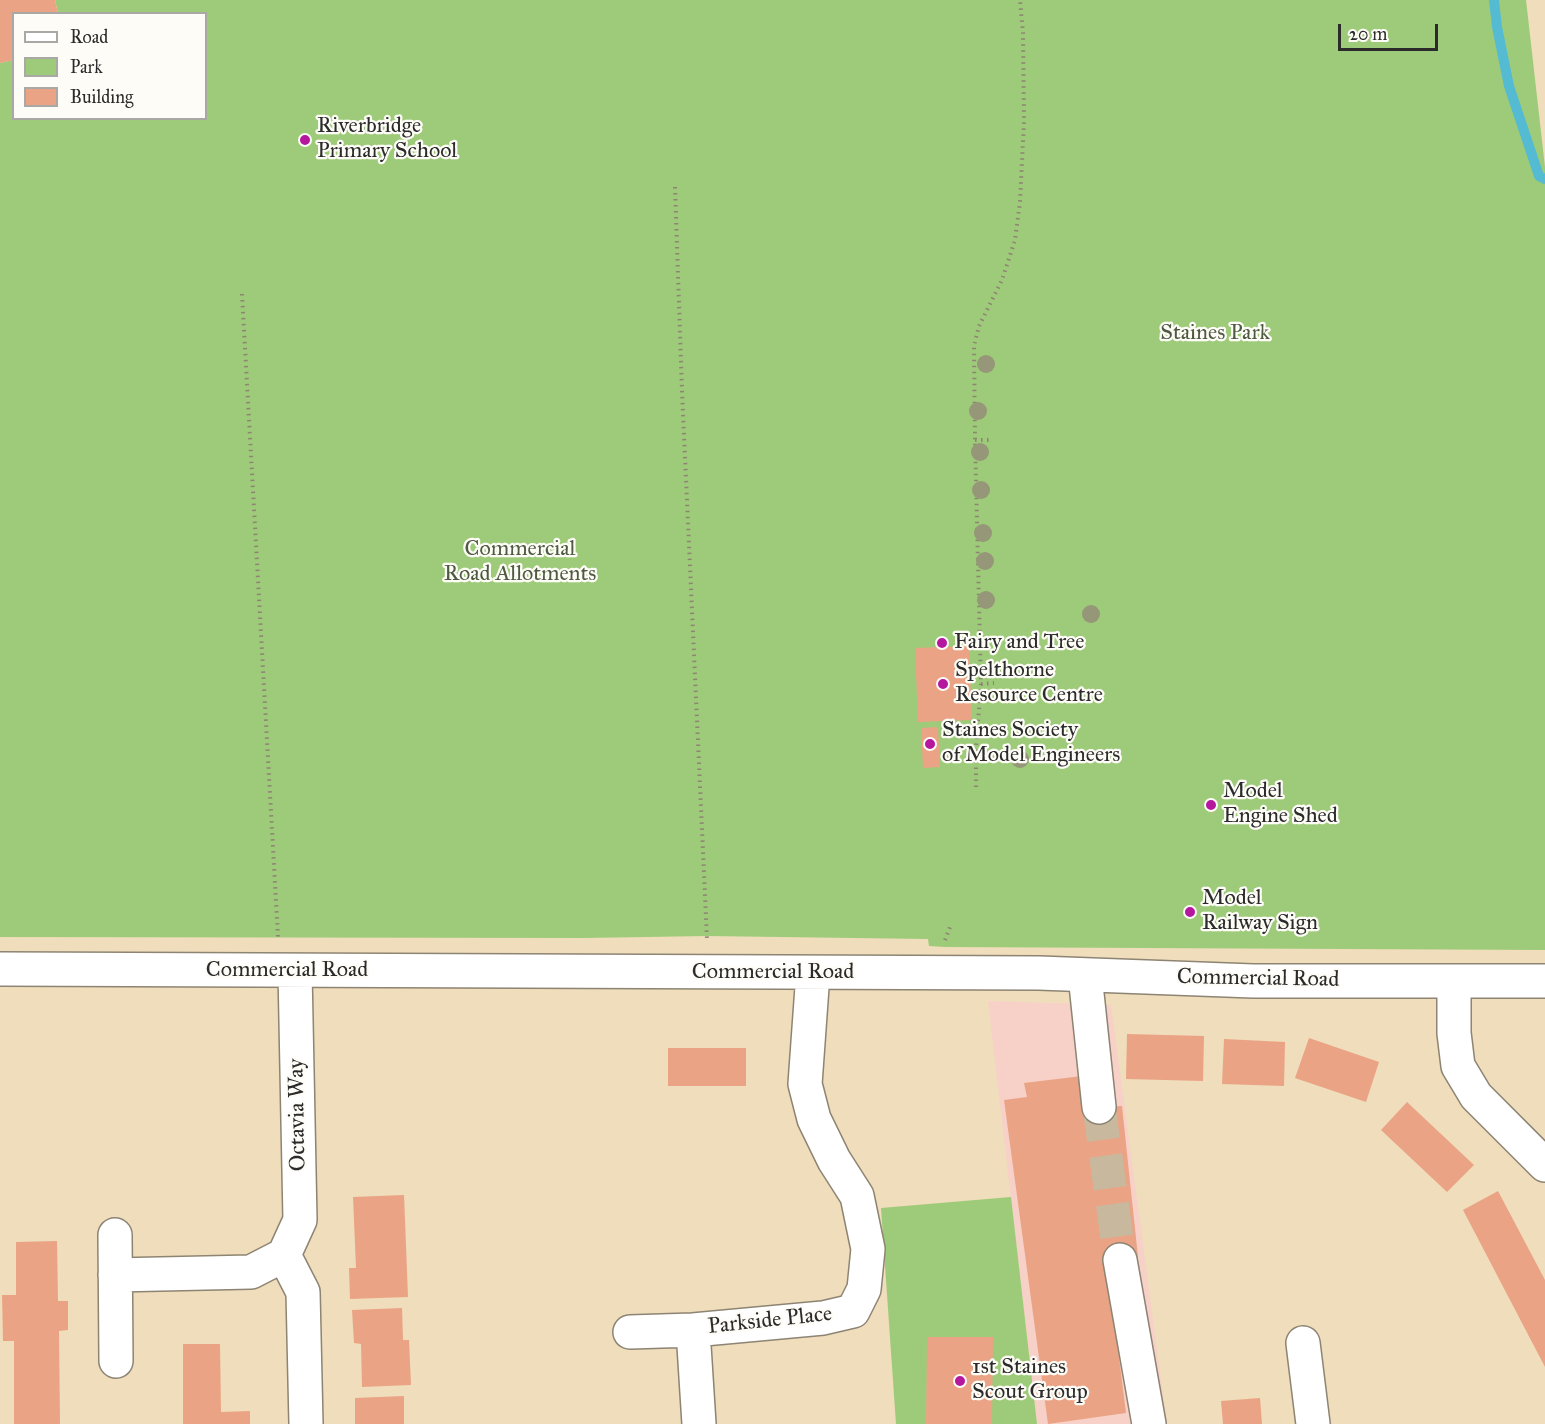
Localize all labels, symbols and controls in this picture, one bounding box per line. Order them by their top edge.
legend [12,12,207,120]
scale bar [1341,12,1442,50]
text: 20 m [1349,23,1387,45]
text: Road [70,26,108,48]
text: Park [70,56,103,78]
text: Building [70,86,133,108]
place label: Riverbridge Primary School [317,114,457,166]
marker: Riverbridge Primary School [298,133,312,147]
park label: Staines Park [1160,321,1270,347]
park label: Commercial Road Allotments [444,537,596,588]
place label: Fairy and Tree [954,630,1084,656]
marker: Fairy and Tree [935,636,949,650]
place label: Spelthorne Resource Centre [955,658,1103,710]
marker: Spelthorne Resource Centre [936,677,950,691]
place label: Staines Society of Model Engineers [942,718,1120,770]
marker: Staines Society of Model Engineers [923,737,937,751]
place label: Model Engine Shed [1223,779,1338,830]
marker: Model Engine Shed [1204,798,1218,812]
place label: Model Railway Sign [1202,886,1318,938]
marker: Model Railway Sign [1183,905,1197,919]
street label: Commercial Road [206,958,368,984]
street label: Commercial Road [692,960,854,986]
street label: Commercial Road [1176,964,1340,994]
street label: Octavia Way [284,1058,312,1172]
street label: Parkside Place [706,1301,834,1341]
place label: 1st Staines Scout Group [972,1355,1088,1406]
marker: 1st Staines Scout Group [953,1374,967,1388]

